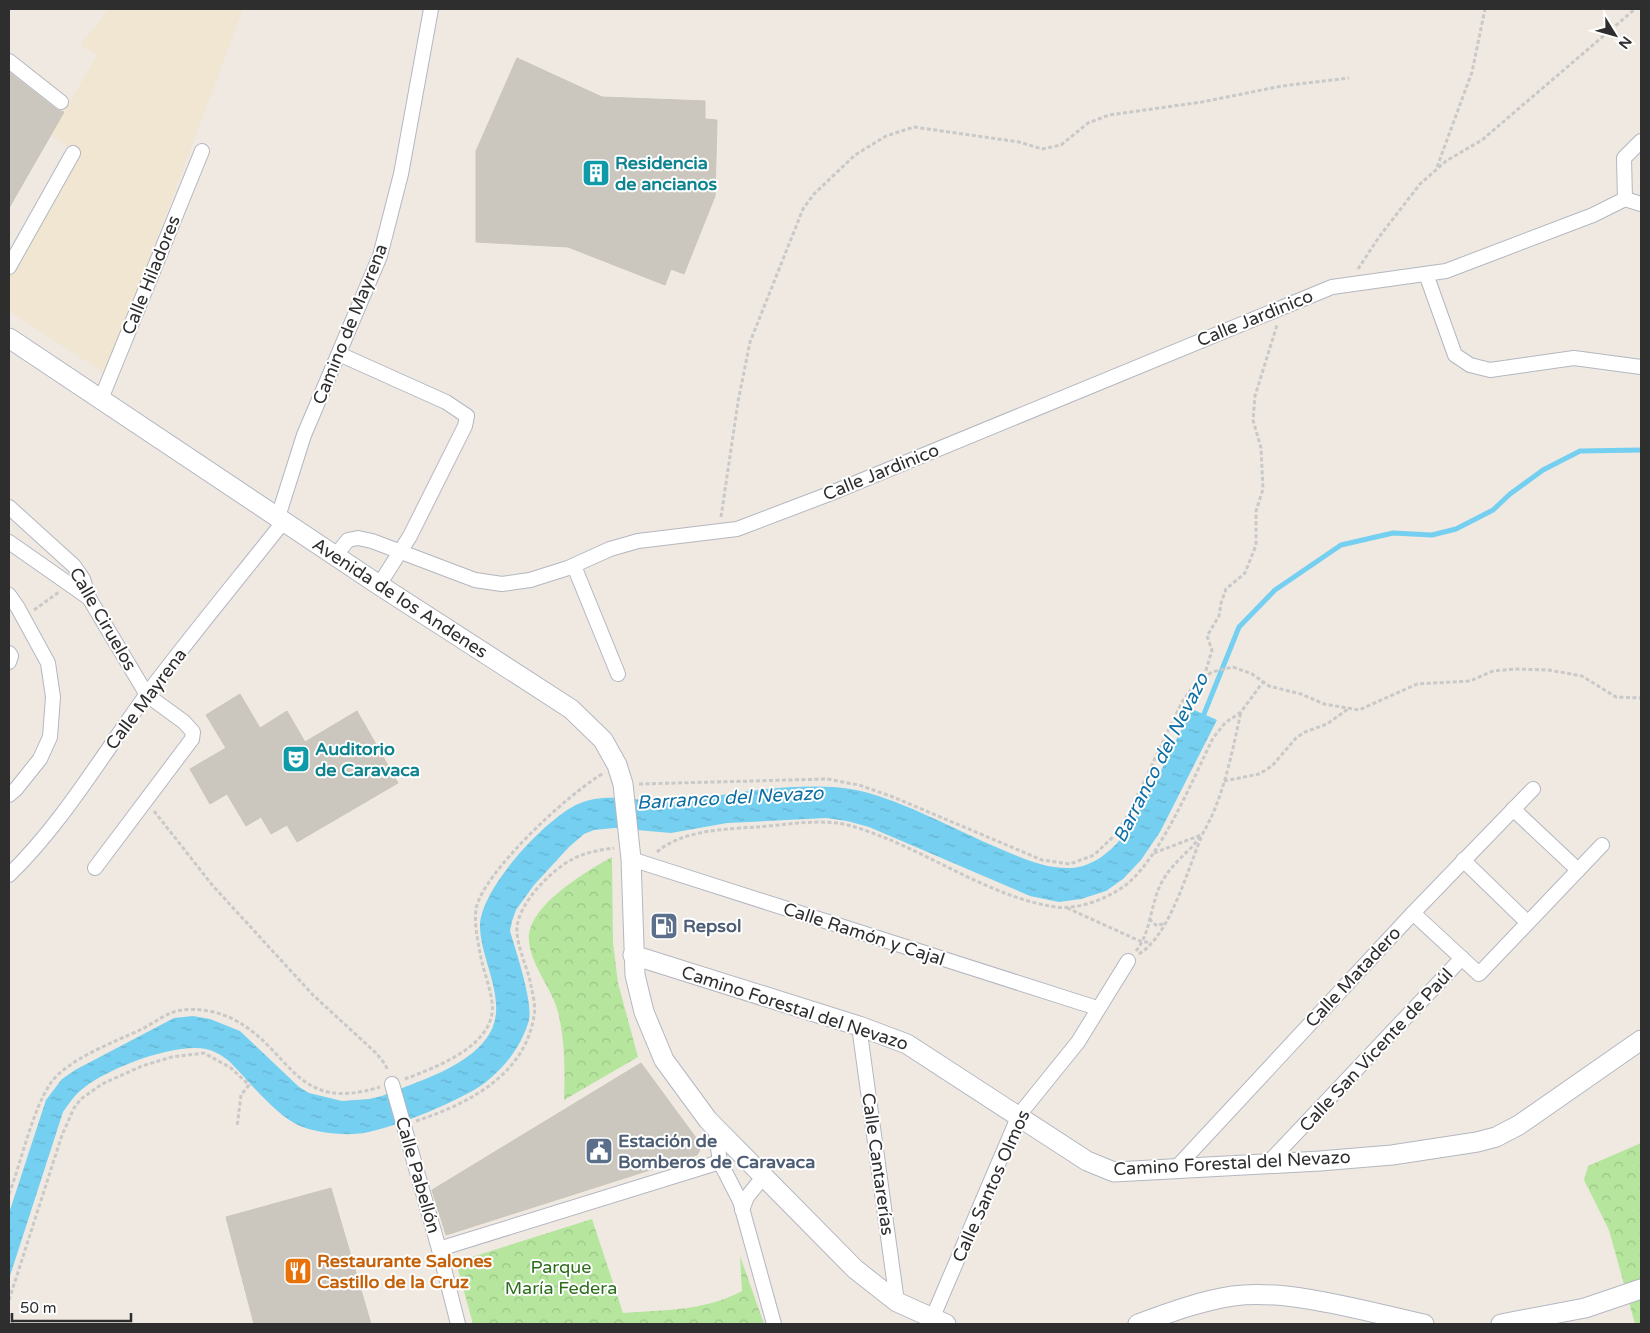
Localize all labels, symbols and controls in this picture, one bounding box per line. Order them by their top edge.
north arrow [1590,10,1640,60]
text: N [1615,33,1635,52]
place label: Residencia de ancianos [615,152,717,195]
building icon: Residencia de ancianos [581,158,611,188]
street label: Calle Hiladores [117,212,185,338]
street label: Camino de Mayrena [308,240,392,408]
street label: Calle Jardinico [1194,285,1316,351]
street label: Calle Jardinico [820,439,942,505]
street label: Avenida de los Andenes [308,533,492,663]
street label: Calle Ciruelos [65,563,141,675]
street label: Calle Mayrena [101,644,191,754]
water label: Barranco del Nevazo [1109,668,1214,846]
place label: Auditorio de Caravaca [315,738,420,781]
theatre icon: Auditorio de Caravaca [281,744,311,774]
water label: Barranco del Nevazo [636,782,825,814]
street label: Calle Ramón y Cajal [780,897,948,971]
fuel station icon: Repsol [649,911,679,941]
place label: Repsol [683,915,741,937]
street label: Calle Matadero [1301,922,1405,1032]
street label: Camino Forestal del Nevazo [679,961,911,1055]
street label: Calle San Vicente de Paúl [1294,964,1458,1136]
street label: Calle Cantarerías [857,1091,899,1237]
street label: Calle Santos Olmos [948,1106,1034,1266]
street label: Calle Pabellón [391,1114,445,1236]
place label: Estación de Bomberos de Caravaca [618,1130,815,1173]
public building icon: Estación de Bomberos de Caravaca [584,1136,614,1166]
street label: Camino Forestal del Nevazo [1113,1146,1351,1180]
place label: Restaurante Salones Castillo de la Cruz [317,1250,493,1293]
restaurant icon: Restaurante Salones Castillo de la Cruz [283,1256,313,1286]
park label: Parque María Federa [505,1256,617,1299]
scale bar [12,1290,131,1322]
text: 50 m [20,1299,57,1317]

